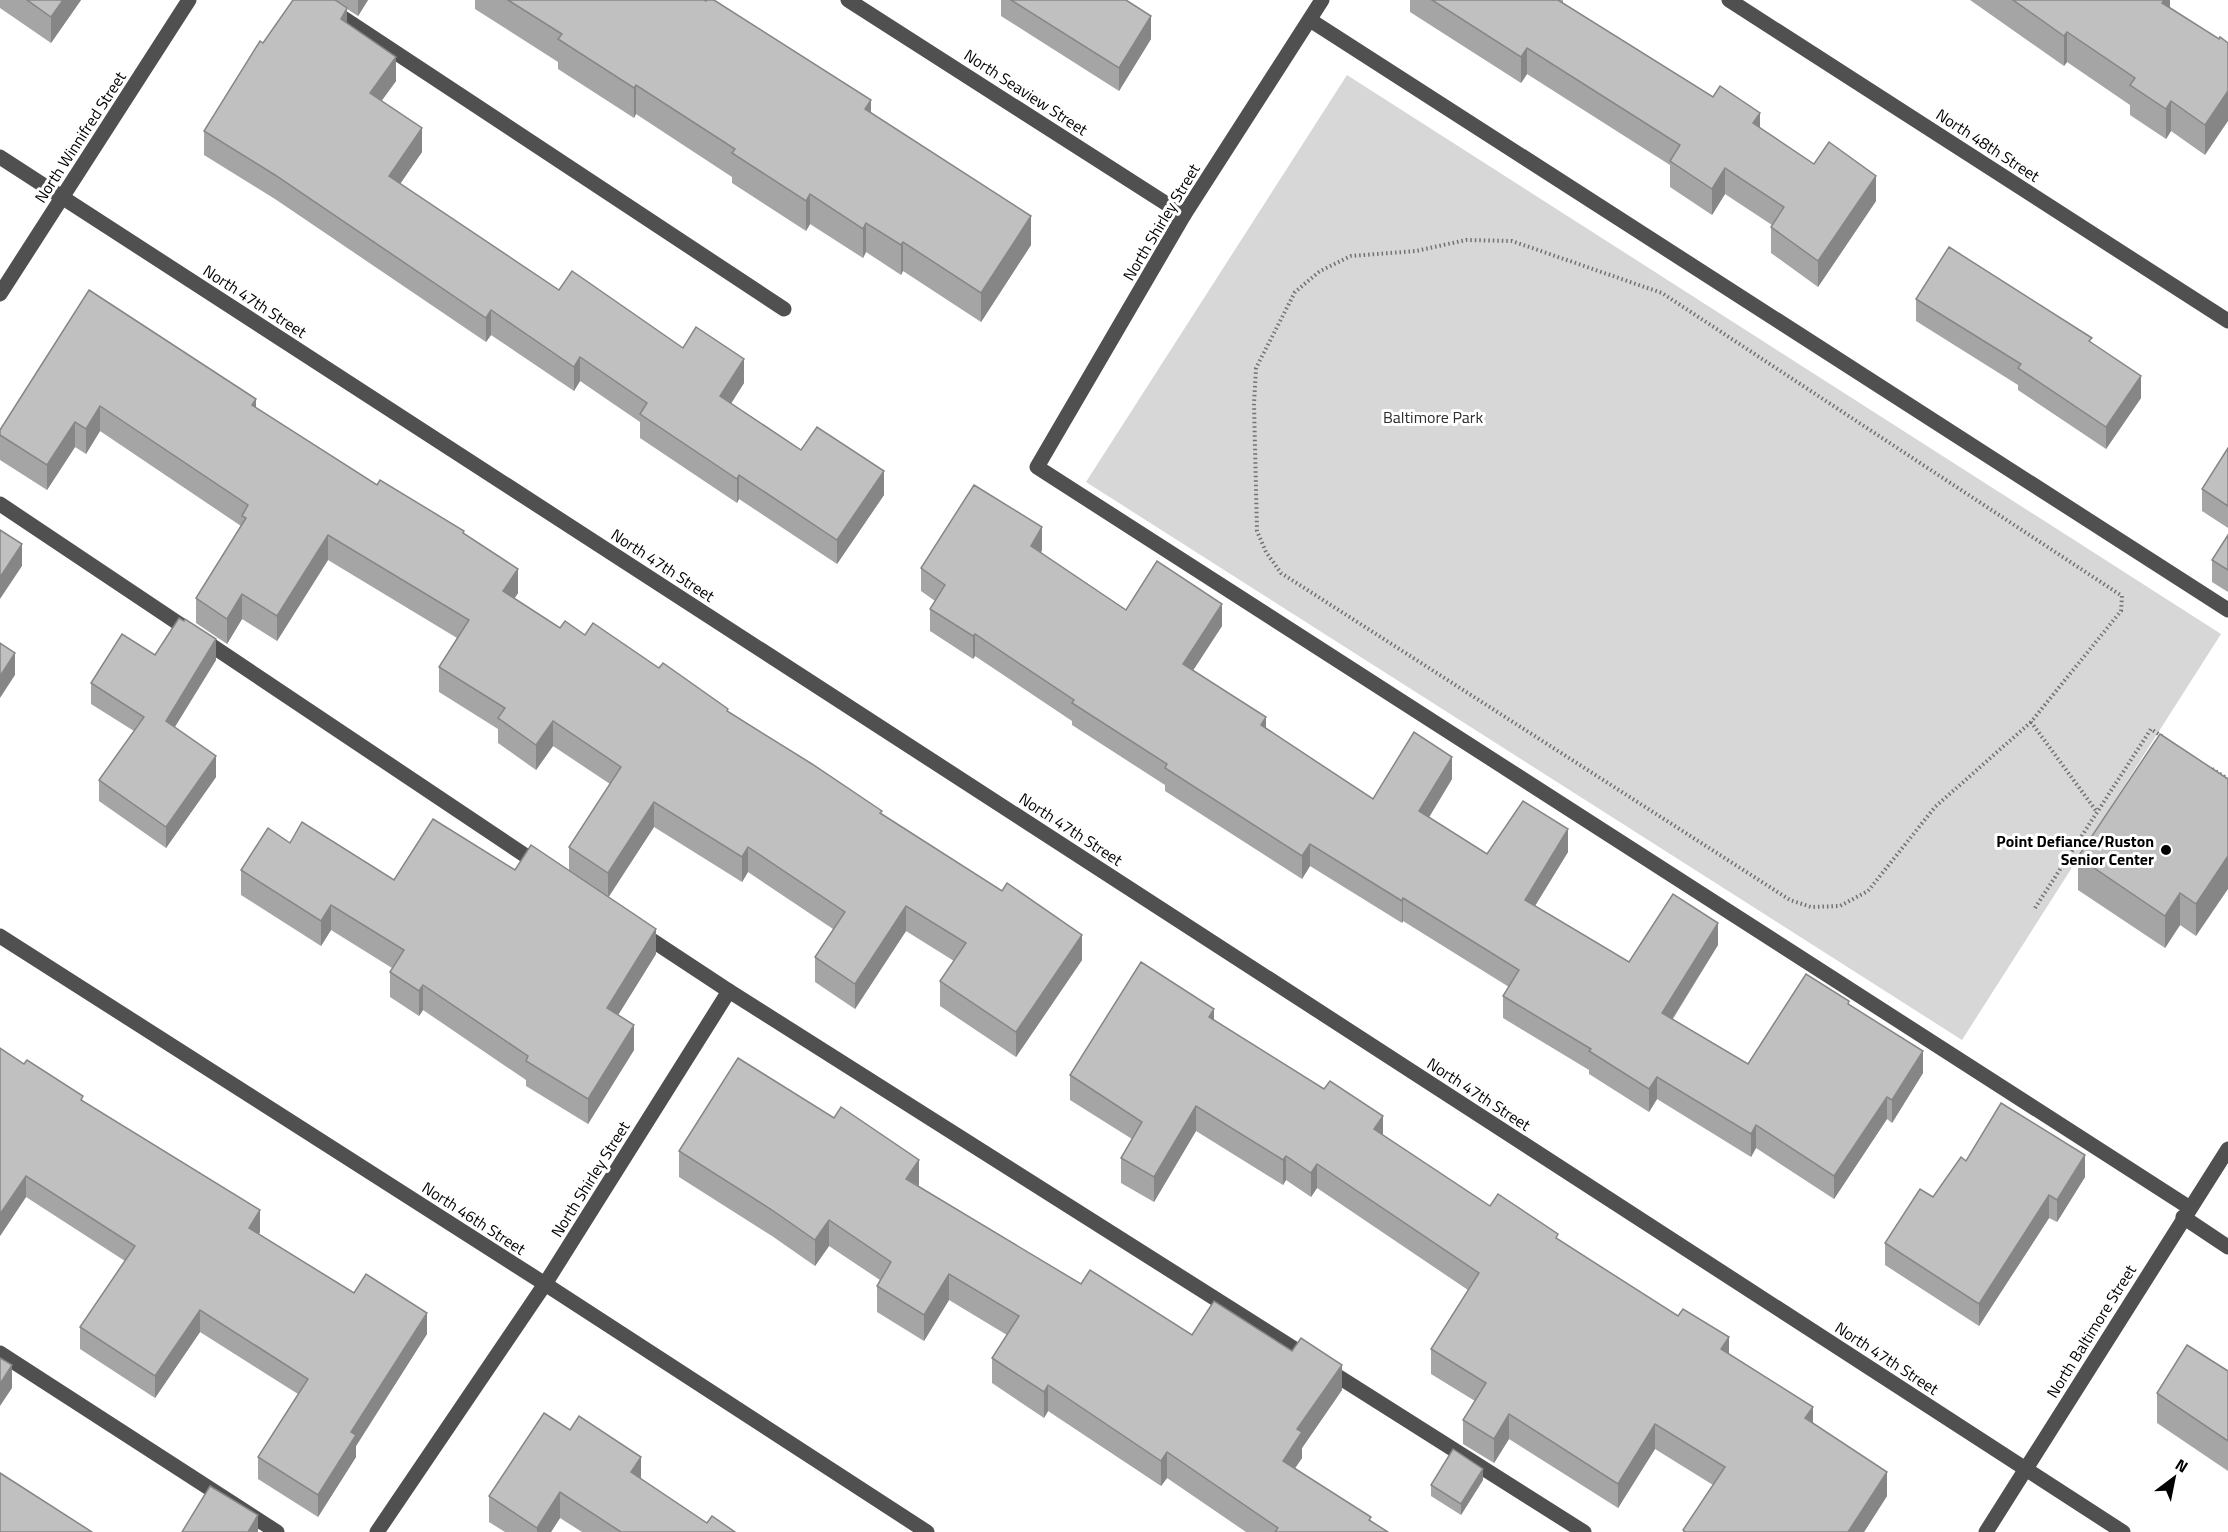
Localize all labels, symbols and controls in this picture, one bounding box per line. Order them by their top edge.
street label: North Seaview Street [959,43,1093,141]
street label: North Winnifred Street [28,66,132,208]
street label: North 48th Street [1931,102,2045,188]
street label: North Shirley Street [1116,159,1206,285]
street label: North 47th Street [198,258,312,344]
park label: Baltimore Park [1383,405,1483,429]
street label: North 47th Street [606,522,720,608]
street label: North 47th Street [1014,786,1128,872]
place label: Point Defiance/Ruston Senior Center [1996,829,2154,871]
marker: Point Defiance/Ruston Senior Center [2159,843,2173,857]
street label: North 47th Street [1422,1051,1536,1137]
street label: North Shirley Street [545,1116,636,1242]
street label: North 46th Street [417,1175,531,1261]
street label: North Baltimore Street [2040,1259,2142,1402]
street label: North 47th Street [1830,1315,1944,1401]
north arrow [2144,1448,2204,1508]
text: N [2171,1452,2193,1478]

